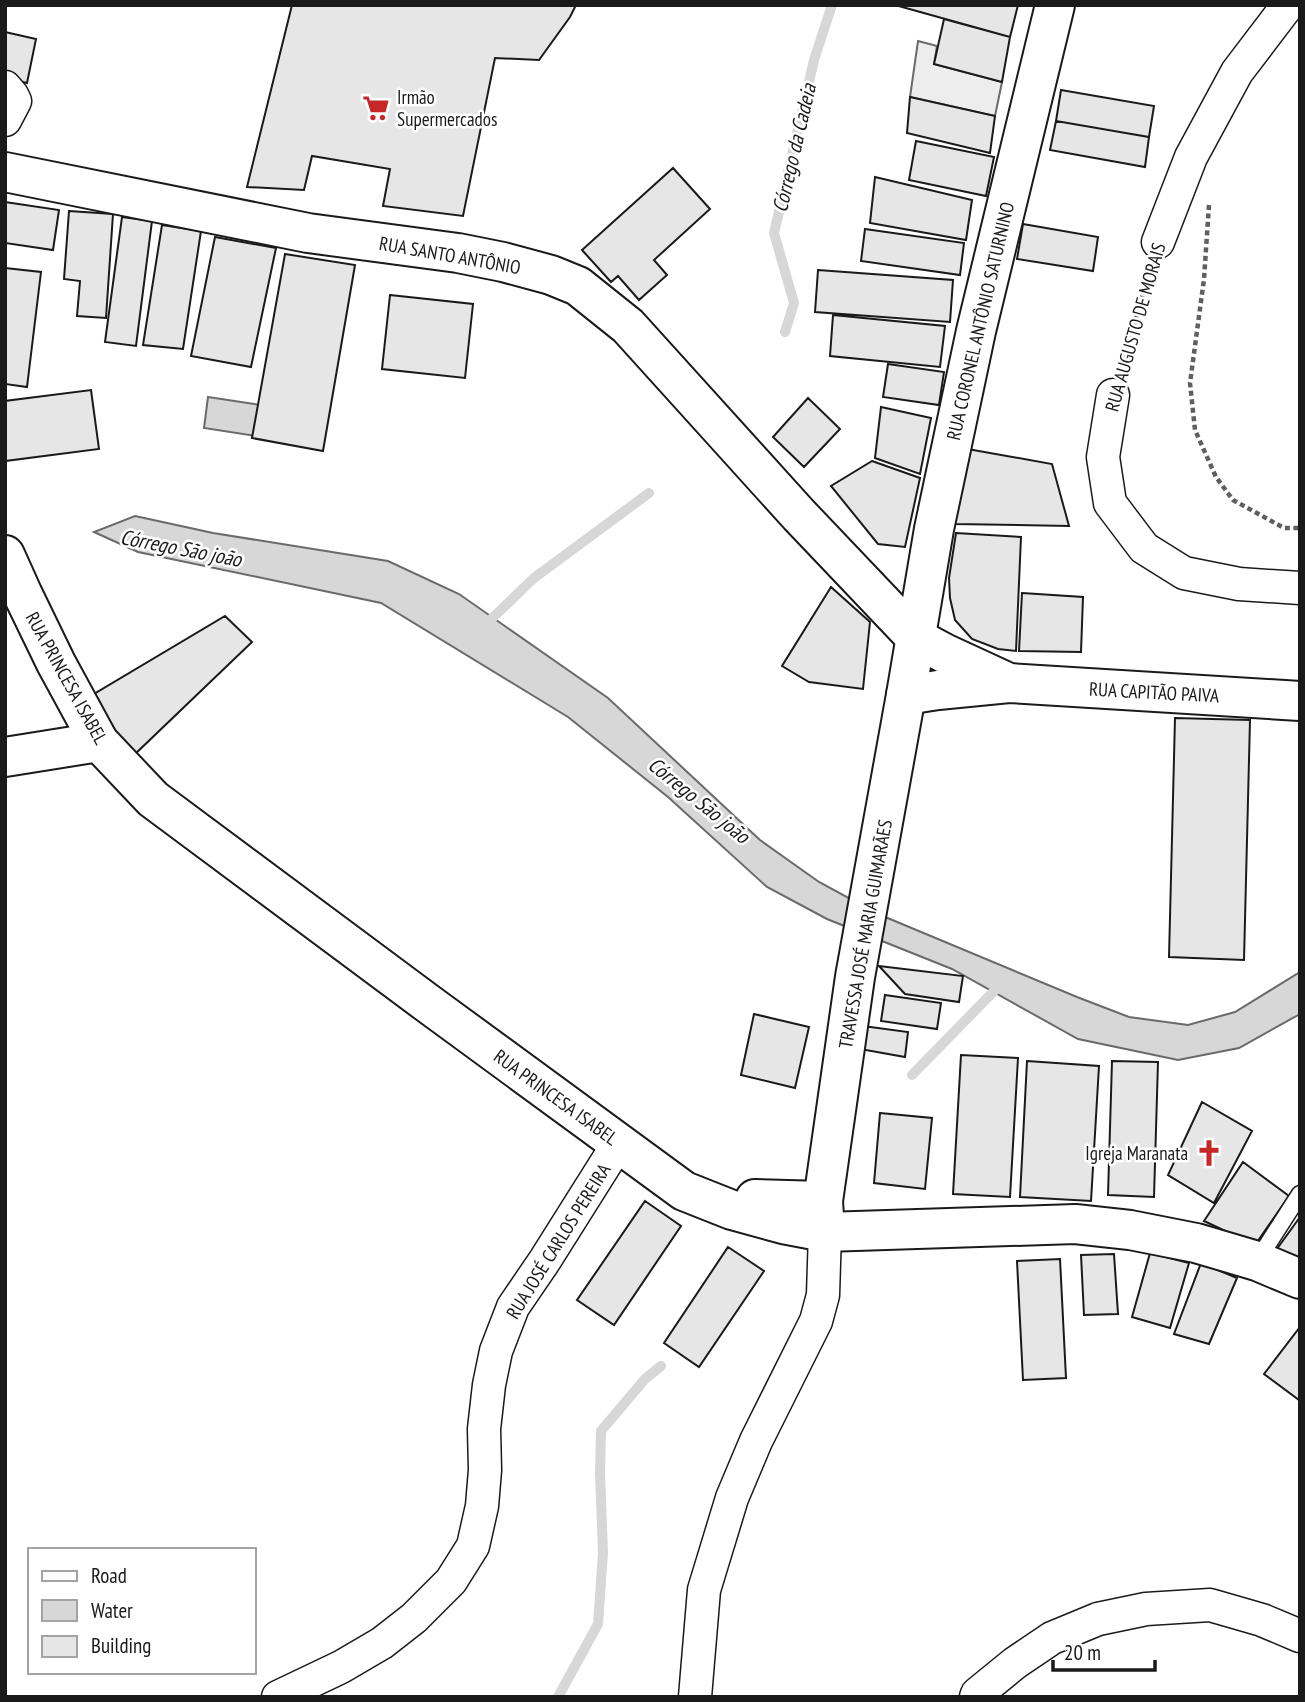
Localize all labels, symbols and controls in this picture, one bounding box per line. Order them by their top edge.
water label: Córrego da Cadeia [766,80,822,215]
place label: Irmão Supermercados [397,85,497,131]
supermarket icon: Irmão Supermercados [361,93,391,123]
street label: RUA CORONEL ANTÔNIO SATURNINO [941,200,1019,442]
street label: RUA SANTO ANTÔNIO [378,231,522,279]
street label: RUA AUGUSTO DE MORAIS [1099,240,1171,414]
water label: Córrego São joão [118,523,246,573]
street label: RUA PRINCESA ISABEL [21,608,113,748]
street label: RUA CAPITÃO PAIVA [1088,677,1220,707]
water label: Córrego São joão [643,751,757,850]
street label: TRAVESSA JOSÉ MARIA GUIMARÃES [833,818,897,1050]
street label: RUA PRINCESA ISABEL [489,1044,623,1150]
church icon: Igreja Maranata [1194,1138,1224,1168]
place label: Igreja Maranata [1085,1141,1188,1165]
street label: RUA JOSÉ CARLOS PEREIRA [501,1159,615,1323]
legend [28,1548,256,1674]
text: Road [91,1562,127,1589]
text: Water [91,1597,133,1624]
scale bar [1053,1628,1154,1672]
text: Building [91,1632,151,1659]
text: 20 m [1064,1639,1101,1666]

